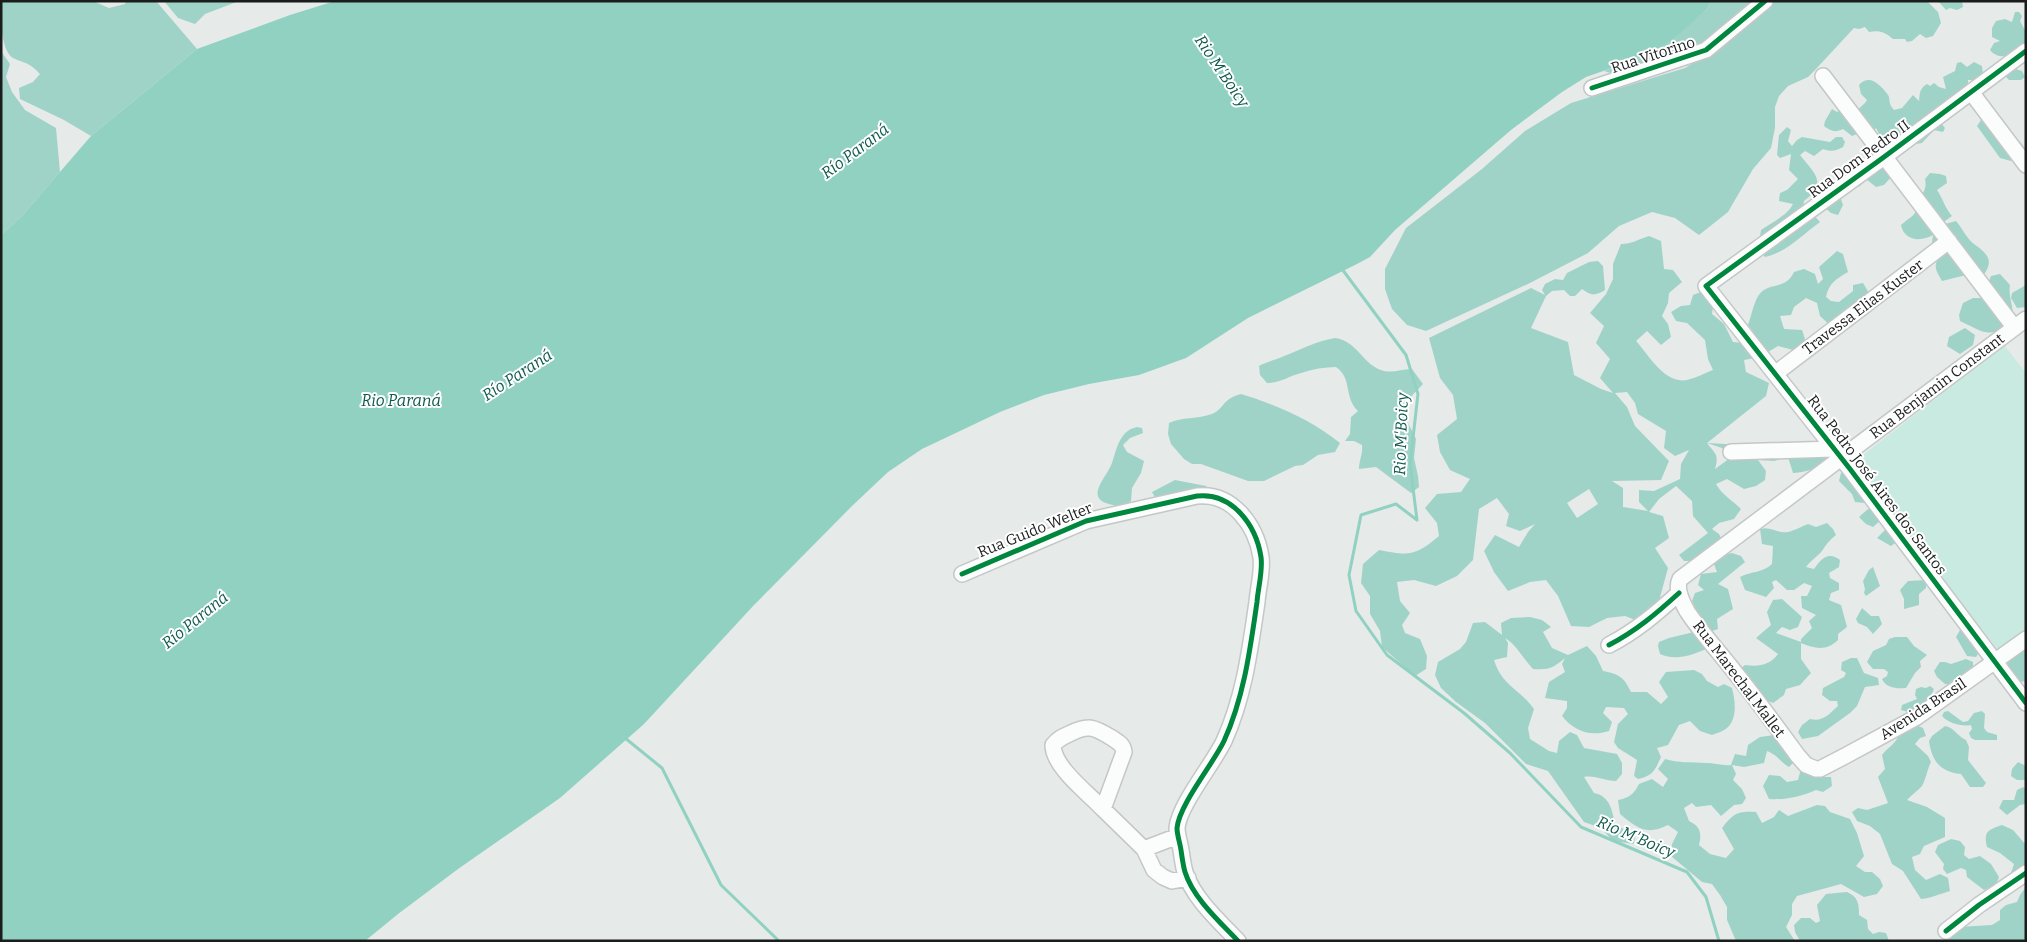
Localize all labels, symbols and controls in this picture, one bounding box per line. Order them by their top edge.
water label: Rio M'Boicy [1191,31,1254,111]
street label: Rua Vitorino [1609,33,1697,77]
street label: Rua Dom Pedro II [1805,116,1913,202]
water label: Río Paraná [818,119,892,183]
street label: Travessa Elias Kuster [1799,255,1927,358]
street label: Rua Benjamin Constant [1866,329,2008,442]
water label: Río Paraná [478,345,556,405]
water label: Rio Paraná [361,391,441,410]
water label: Rio M'Boicy [1390,391,1412,476]
street label: Rua Pedro José Aires dos Santos [1804,392,1950,578]
street label: Rua Guido Welter [975,499,1095,561]
water label: Río Paraná [158,588,232,652]
street label: Rua Marechal Mallet [1689,617,1789,741]
street label: Avenida Brasil [1876,674,1970,744]
water label: Rio M'Boicy [1594,812,1679,862]

